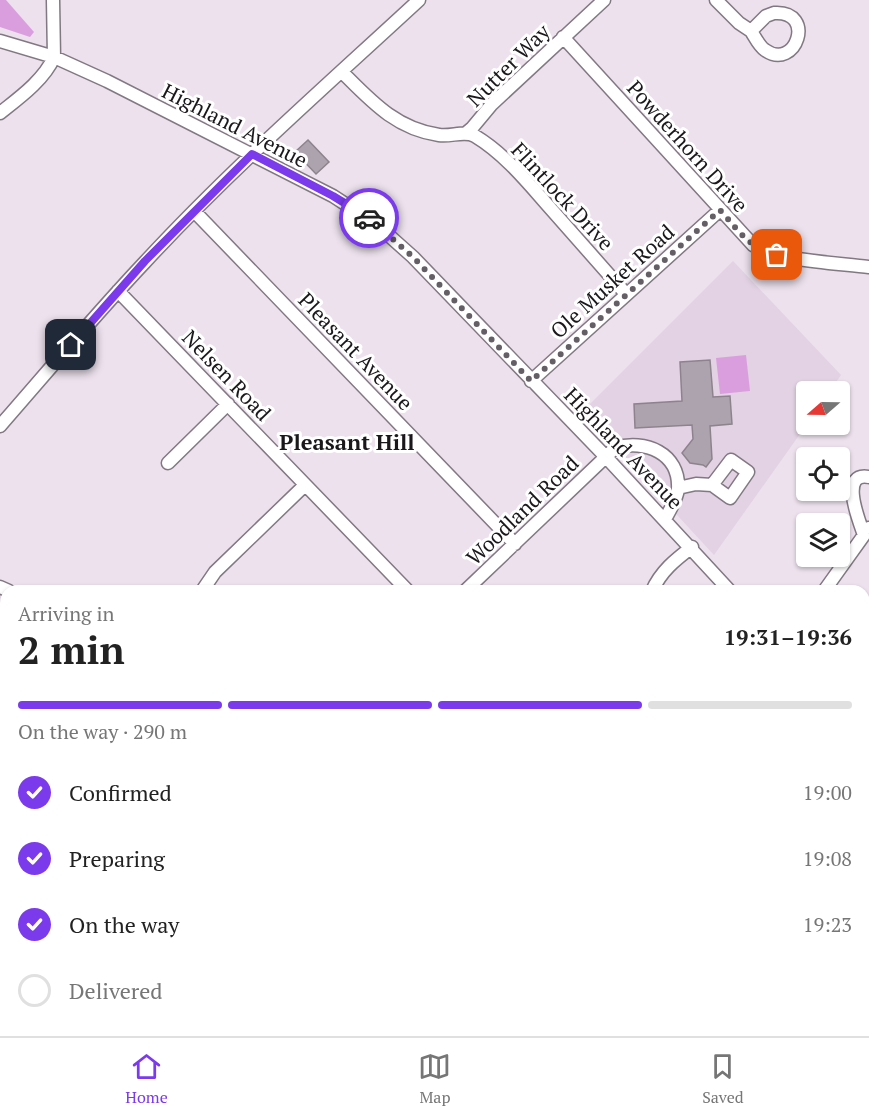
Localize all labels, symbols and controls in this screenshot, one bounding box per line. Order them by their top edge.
street label: Nutter Way [461,17,556,112]
street label: Powderhorn Drive [621,74,755,218]
street label: Highland Avenue [158,76,312,174]
street label: Flintlock Drive [506,136,620,256]
courier [339,188,399,248]
icon: car [353,202,386,235]
street label: Ole Musket Road [544,218,680,344]
pin [751,229,802,280]
icon: bag [760,238,793,271]
street label: Pleasant Avenue [293,286,419,416]
pin [45,319,96,370]
street label: Nelsen Road [177,323,278,427]
icon: home [54,328,87,361]
street label: Highland Avenue [559,381,689,515]
north arrow [796,381,850,435]
map controls [796,381,850,567]
district label: Pleasant Hill [279,427,415,456]
button: locate [796,447,850,501]
street label: Woodland Road [460,449,585,571]
button: layers [796,513,850,567]
text: Arriving in [18,600,114,627]
text: 19:31–19:36 [724,622,852,651]
text: 2 min [18,623,125,675]
text: On the way · 290 m [18,718,187,745]
icon: check [18,776,51,809]
text: Confirmed [69,778,172,807]
text: 19:00 [803,779,852,806]
icon: check [18,842,51,875]
text: Preparing [69,844,165,873]
text: 19:08 [803,845,852,872]
icon: check [18,908,51,941]
text: On the way [69,910,179,939]
text: 19:23 [803,911,852,938]
text: Delivered [69,976,162,1005]
tab: Home [125,1050,168,1108]
tab: Map [418,1050,451,1108]
tab: Saved [702,1050,744,1108]

